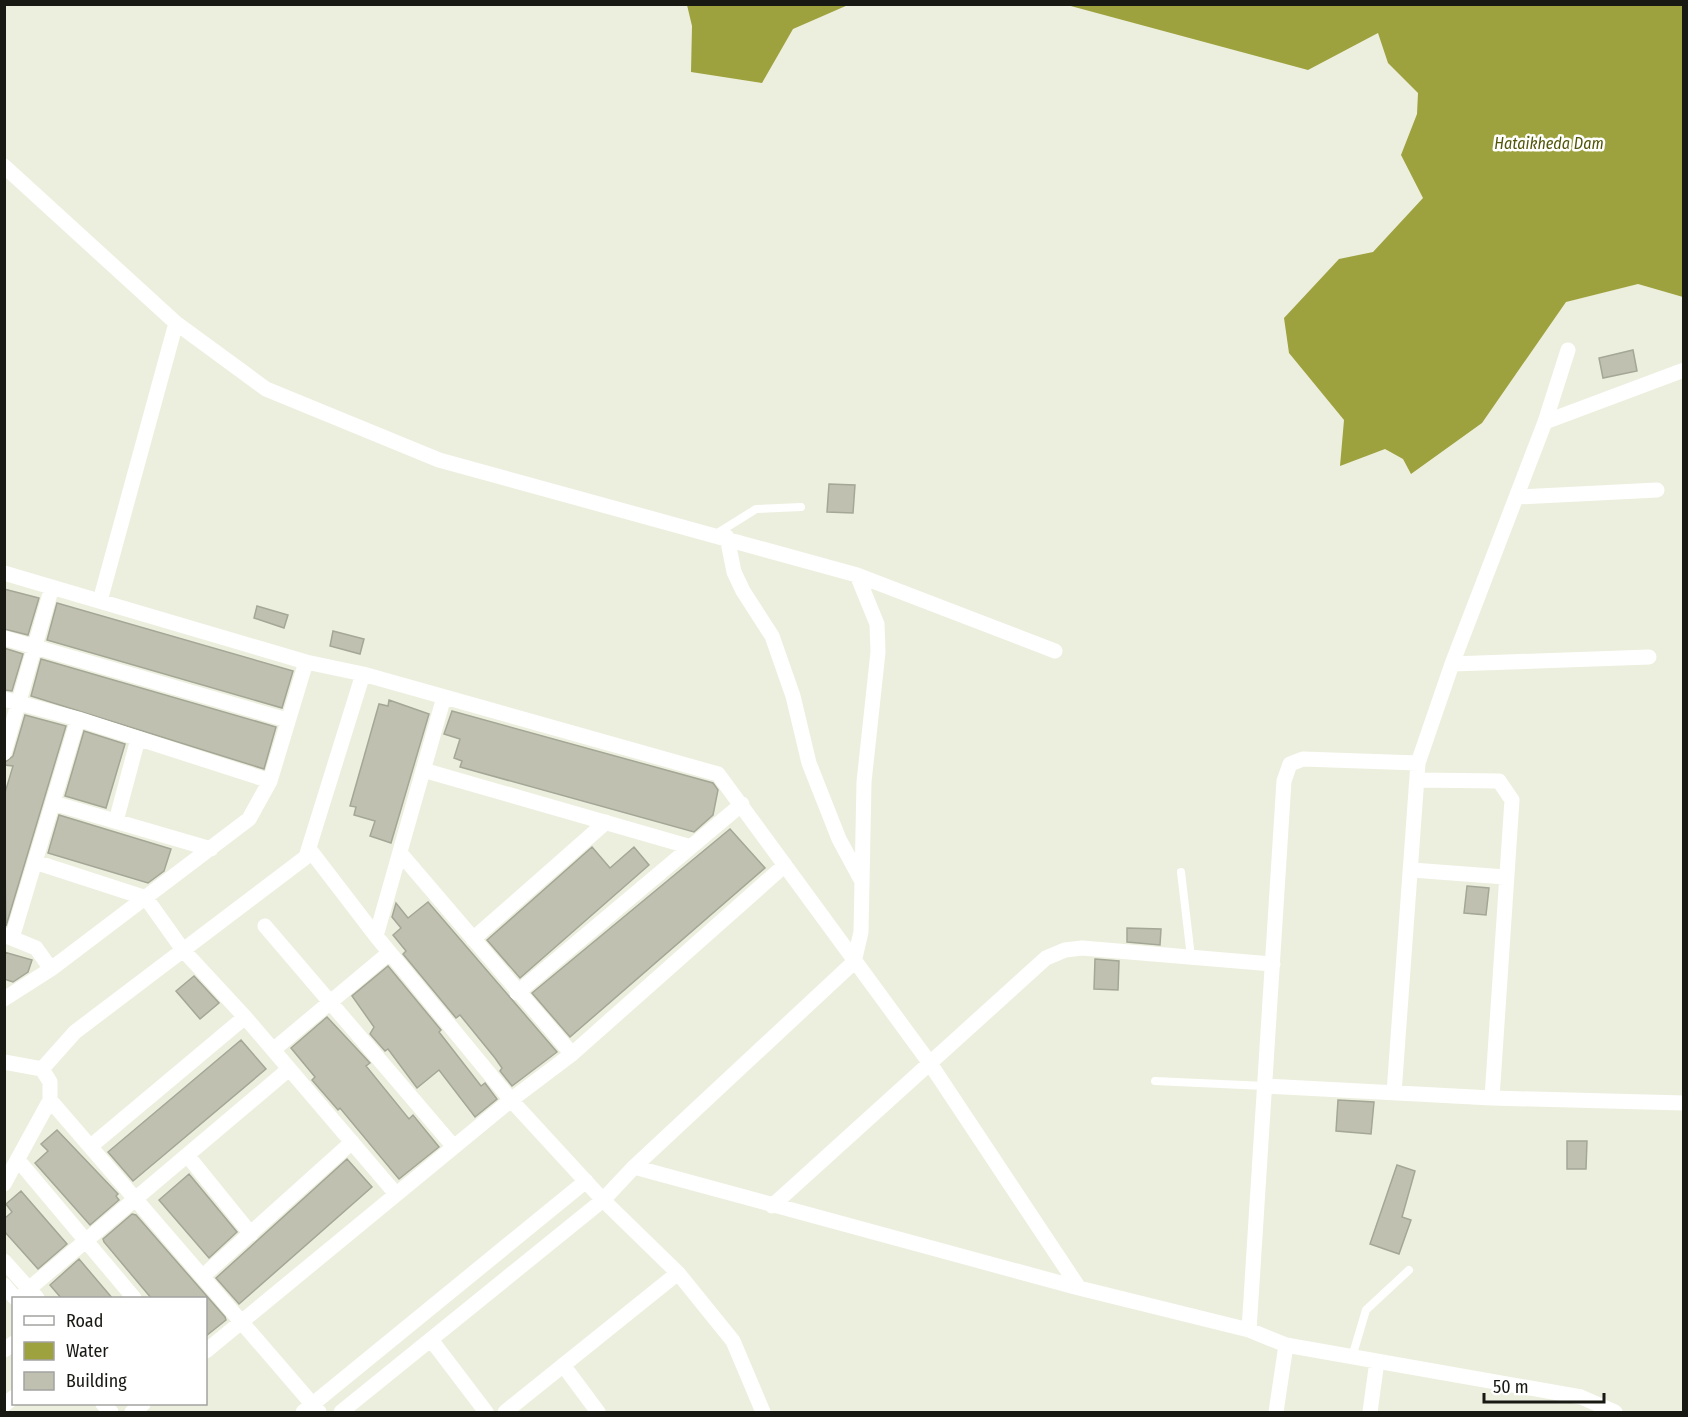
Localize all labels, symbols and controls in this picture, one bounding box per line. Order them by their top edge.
water label: Hataikheda Dam [1494,134,1604,153]
legend [12,1297,207,1405]
text: Road [66,1310,103,1332]
text: Water [66,1340,109,1362]
scale bar [1484,1366,1604,1404]
text: Building [66,1370,127,1392]
text: 50 m [1493,1376,1529,1398]

